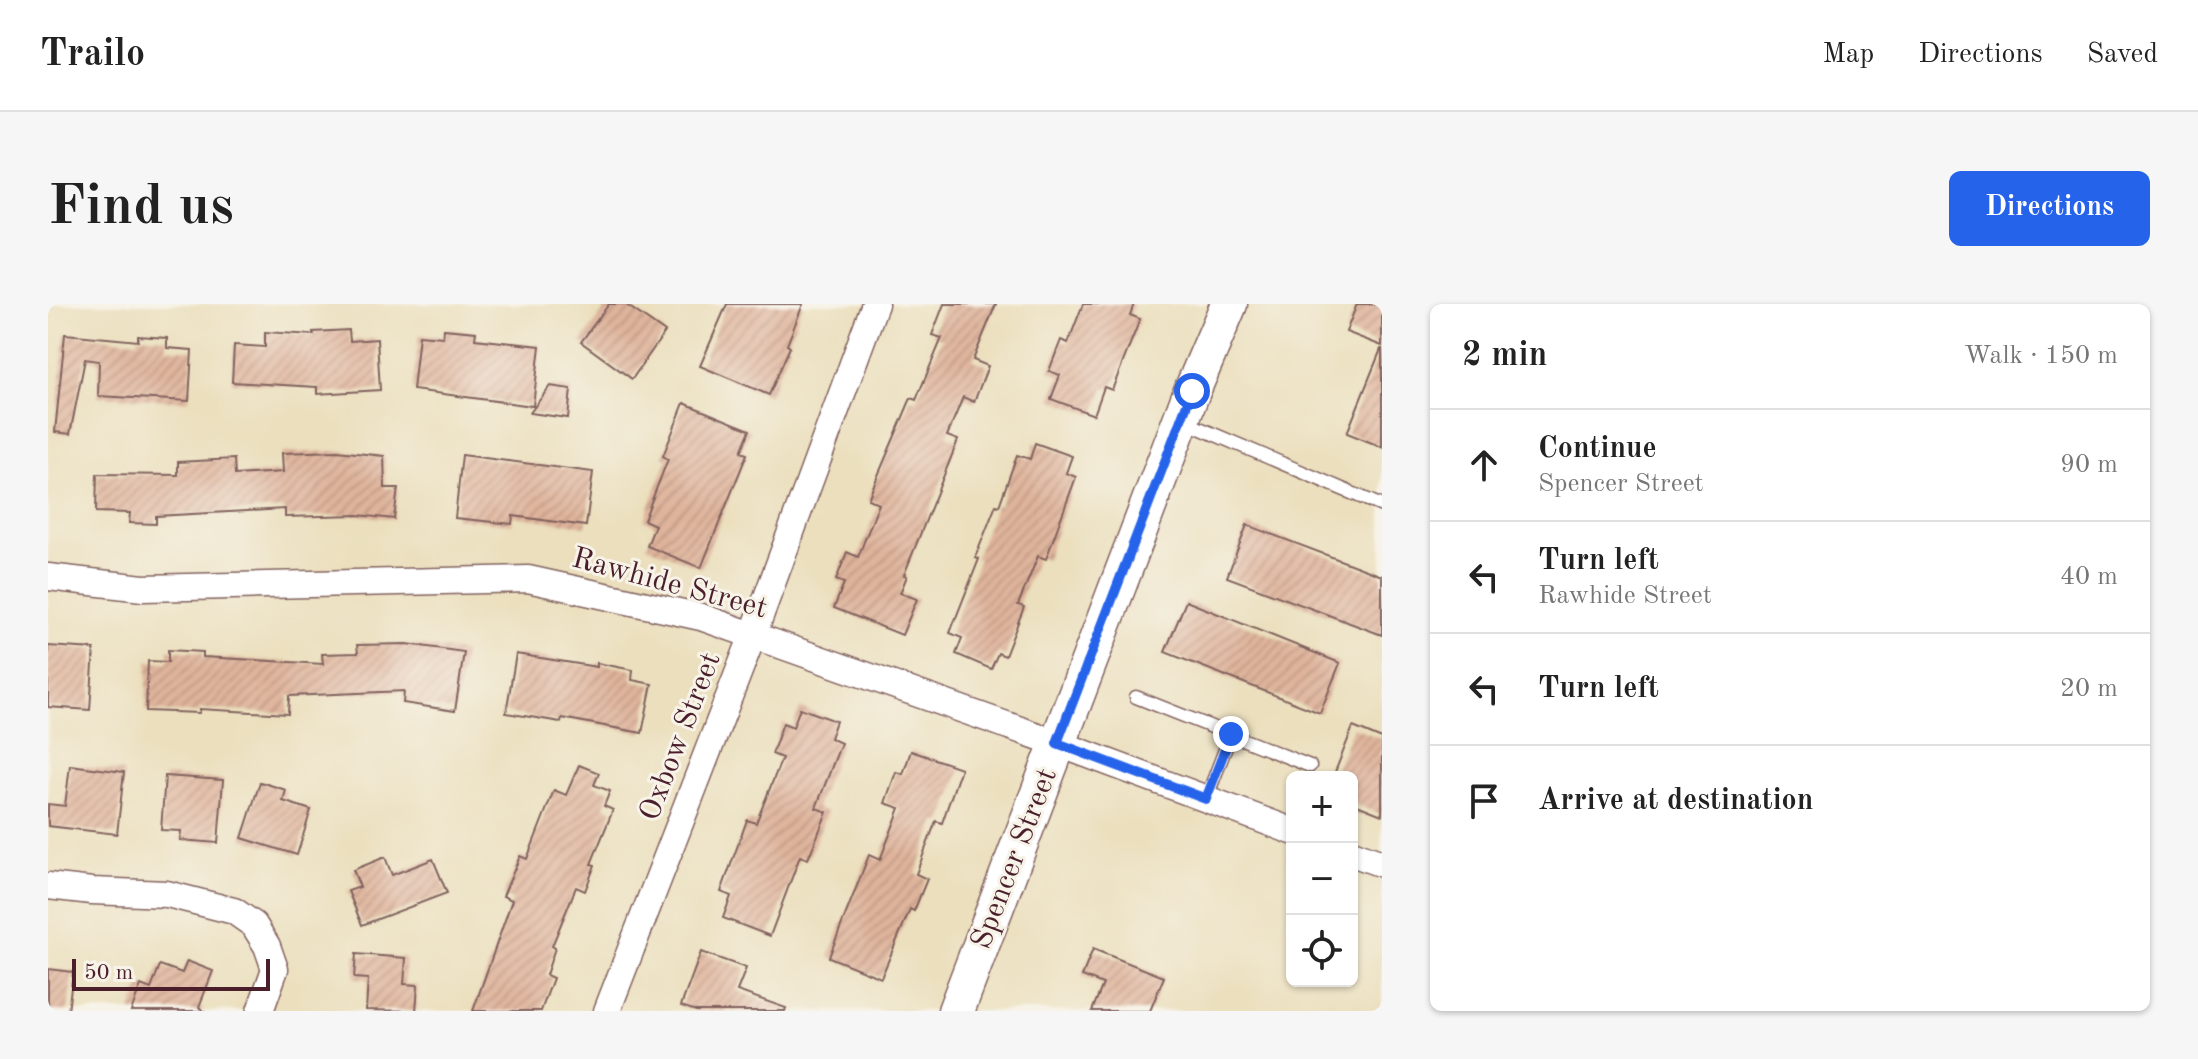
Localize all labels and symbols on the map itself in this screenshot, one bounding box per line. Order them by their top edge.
route start [1174,373,1210,409]
street label: Rawhide Street [569,543,770,624]
street label: Oxbow Street [635,648,727,825]
route end [1213,716,1249,752]
street label: Spencer Street [967,764,1063,953]
scale bar [72,955,270,991]

